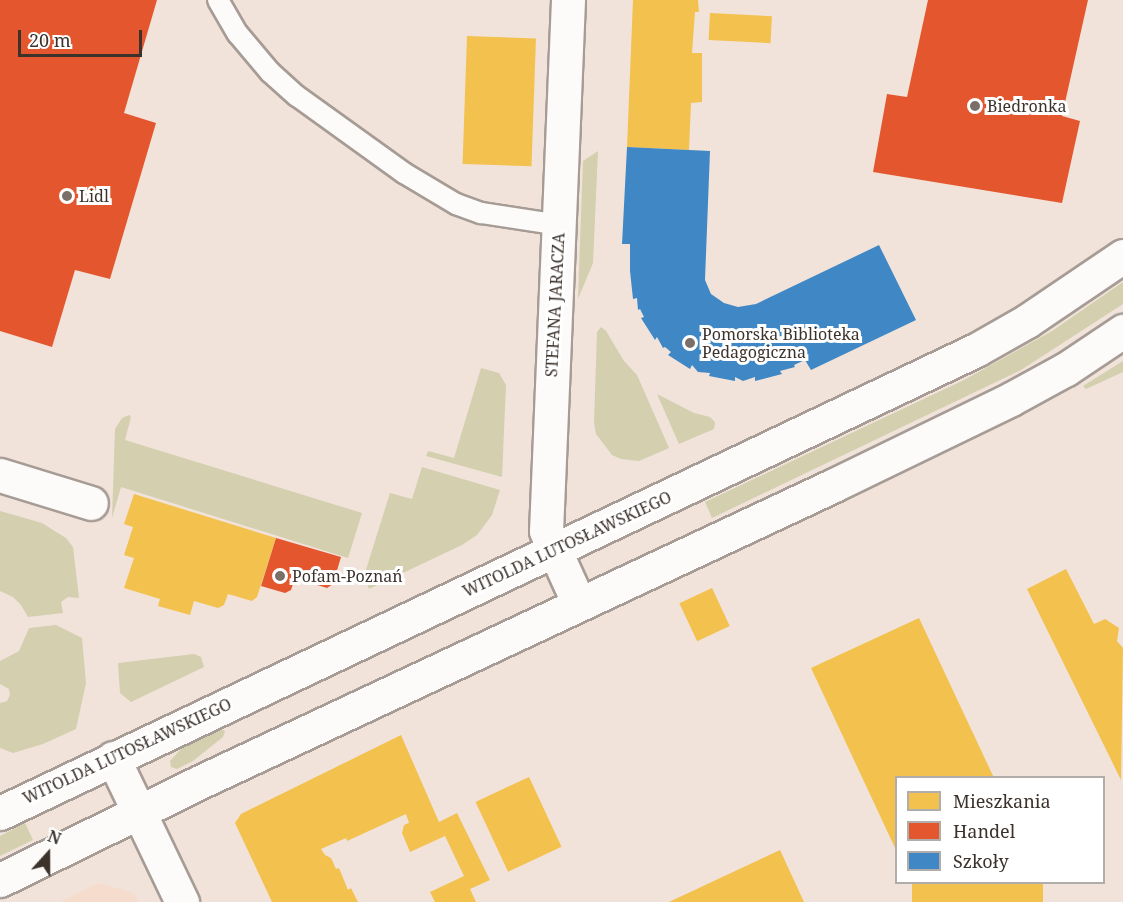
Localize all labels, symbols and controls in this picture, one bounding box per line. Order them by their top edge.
scale bar [21,18,146,56]
text: 20 m [29,28,71,52]
place label: Biedronka [987,96,1066,116]
marker: Biedronka [968,99,982,113]
place label: Lidl [79,186,109,206]
marker: Lidl [60,189,74,203]
street label: STEFANA JARACZA [542,232,568,378]
place label: Pomorska Biblioteka Pedagogiczna [702,324,860,362]
marker: Pomorska Biblioteka Pedagogiczna [683,336,697,350]
street label: WITOLDA LUTOSŁAWSKIEGO [460,487,674,601]
place label: Pofam-Poznań [292,566,403,586]
marker: Pofam-Poznań [273,569,287,583]
street label: WITOLDA LUTOSŁAWSKIEGO [20,694,234,808]
legend [895,776,1105,884]
text: Mieszkania [953,789,1051,813]
text: Handel [953,819,1015,843]
north arrow [18,824,78,884]
text: N [45,825,64,850]
text: Szkoły [953,849,1009,873]

